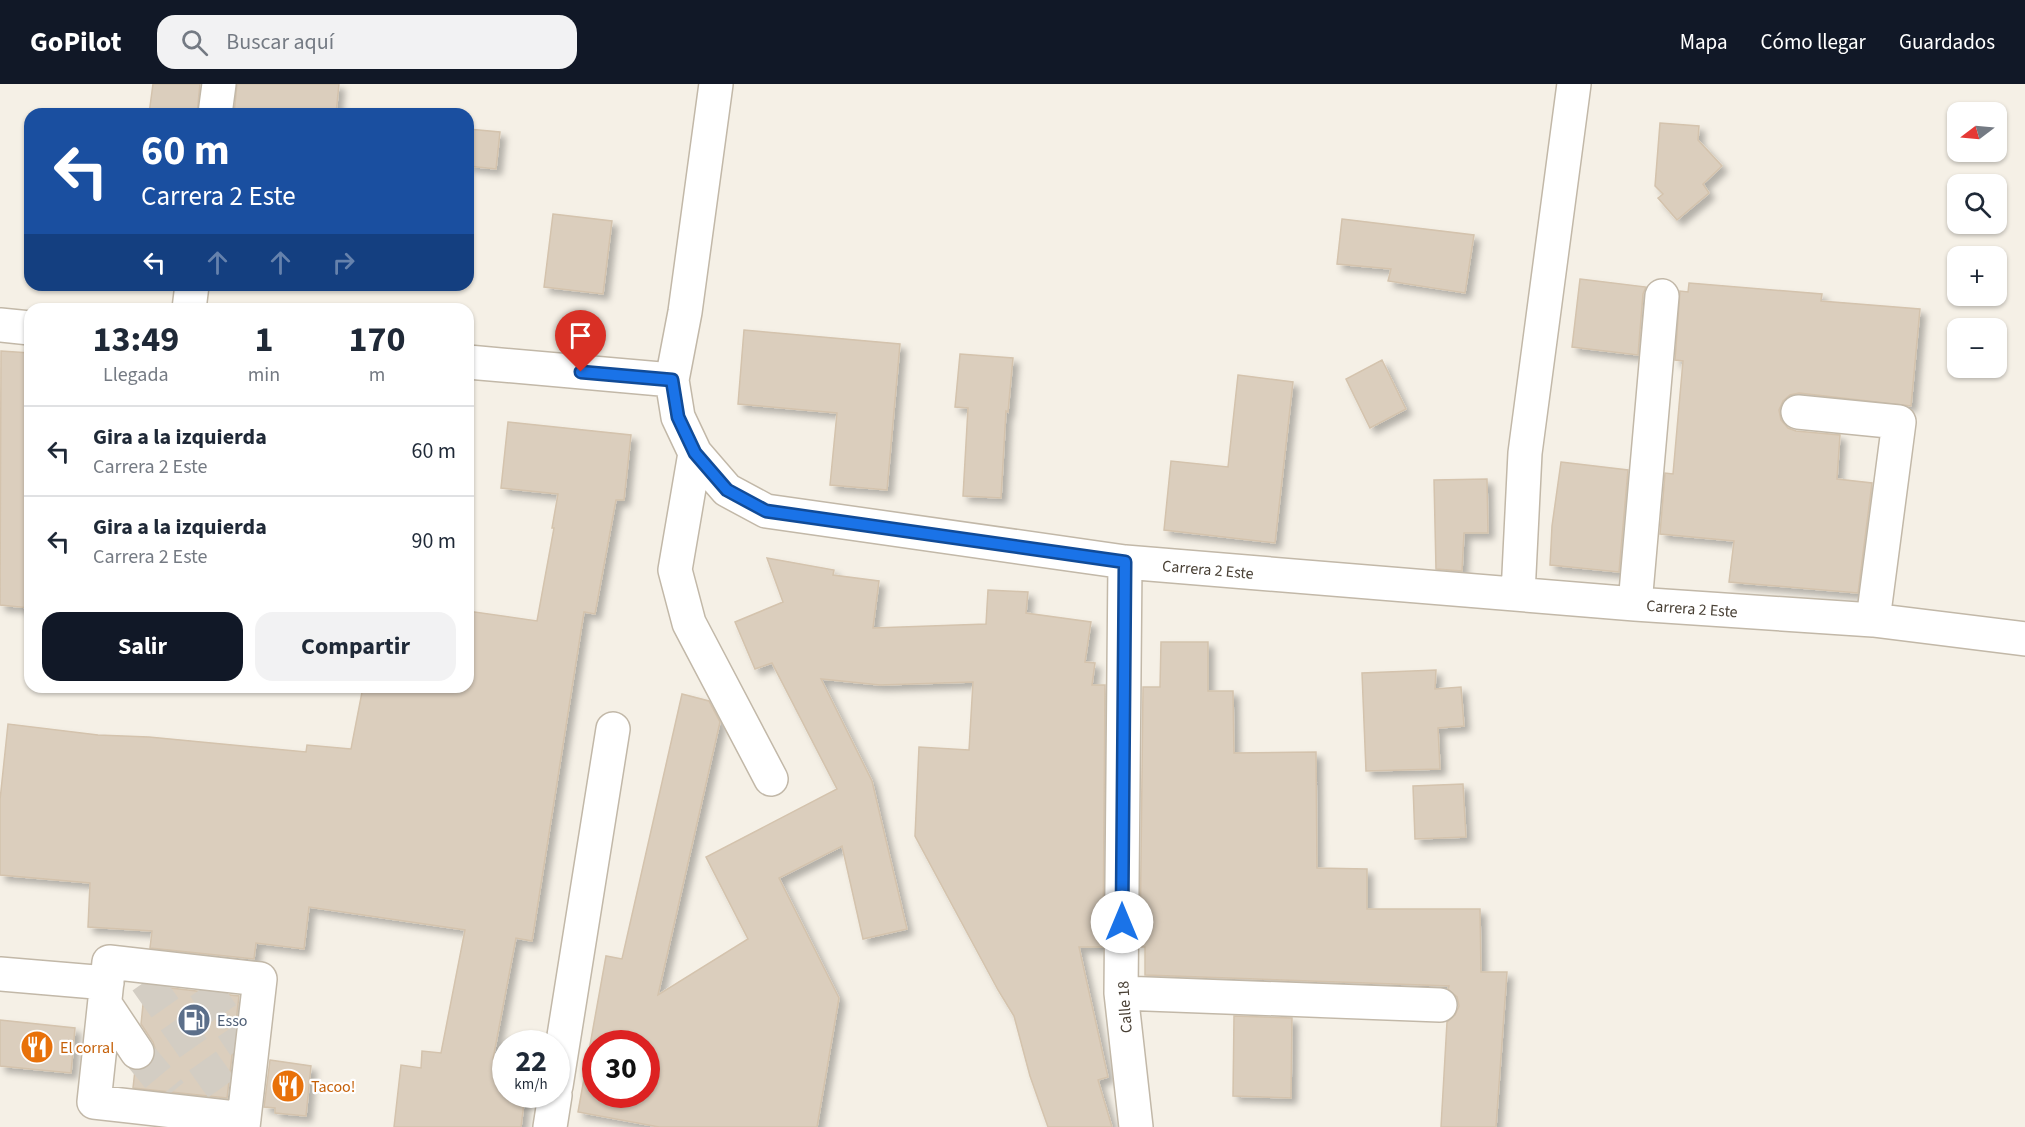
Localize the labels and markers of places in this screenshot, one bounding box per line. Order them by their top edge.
pin [555,310,606,372]
fuel station icon: Esso [176,1002,212,1038]
place label: Esso [217,1010,248,1032]
restaurant icon: El corral [19,1029,55,1065]
place label: El corral [60,1037,114,1059]
restaurant icon: Tacoo! [270,1068,306,1104]
place label: Tacoo! [311,1076,355,1098]

